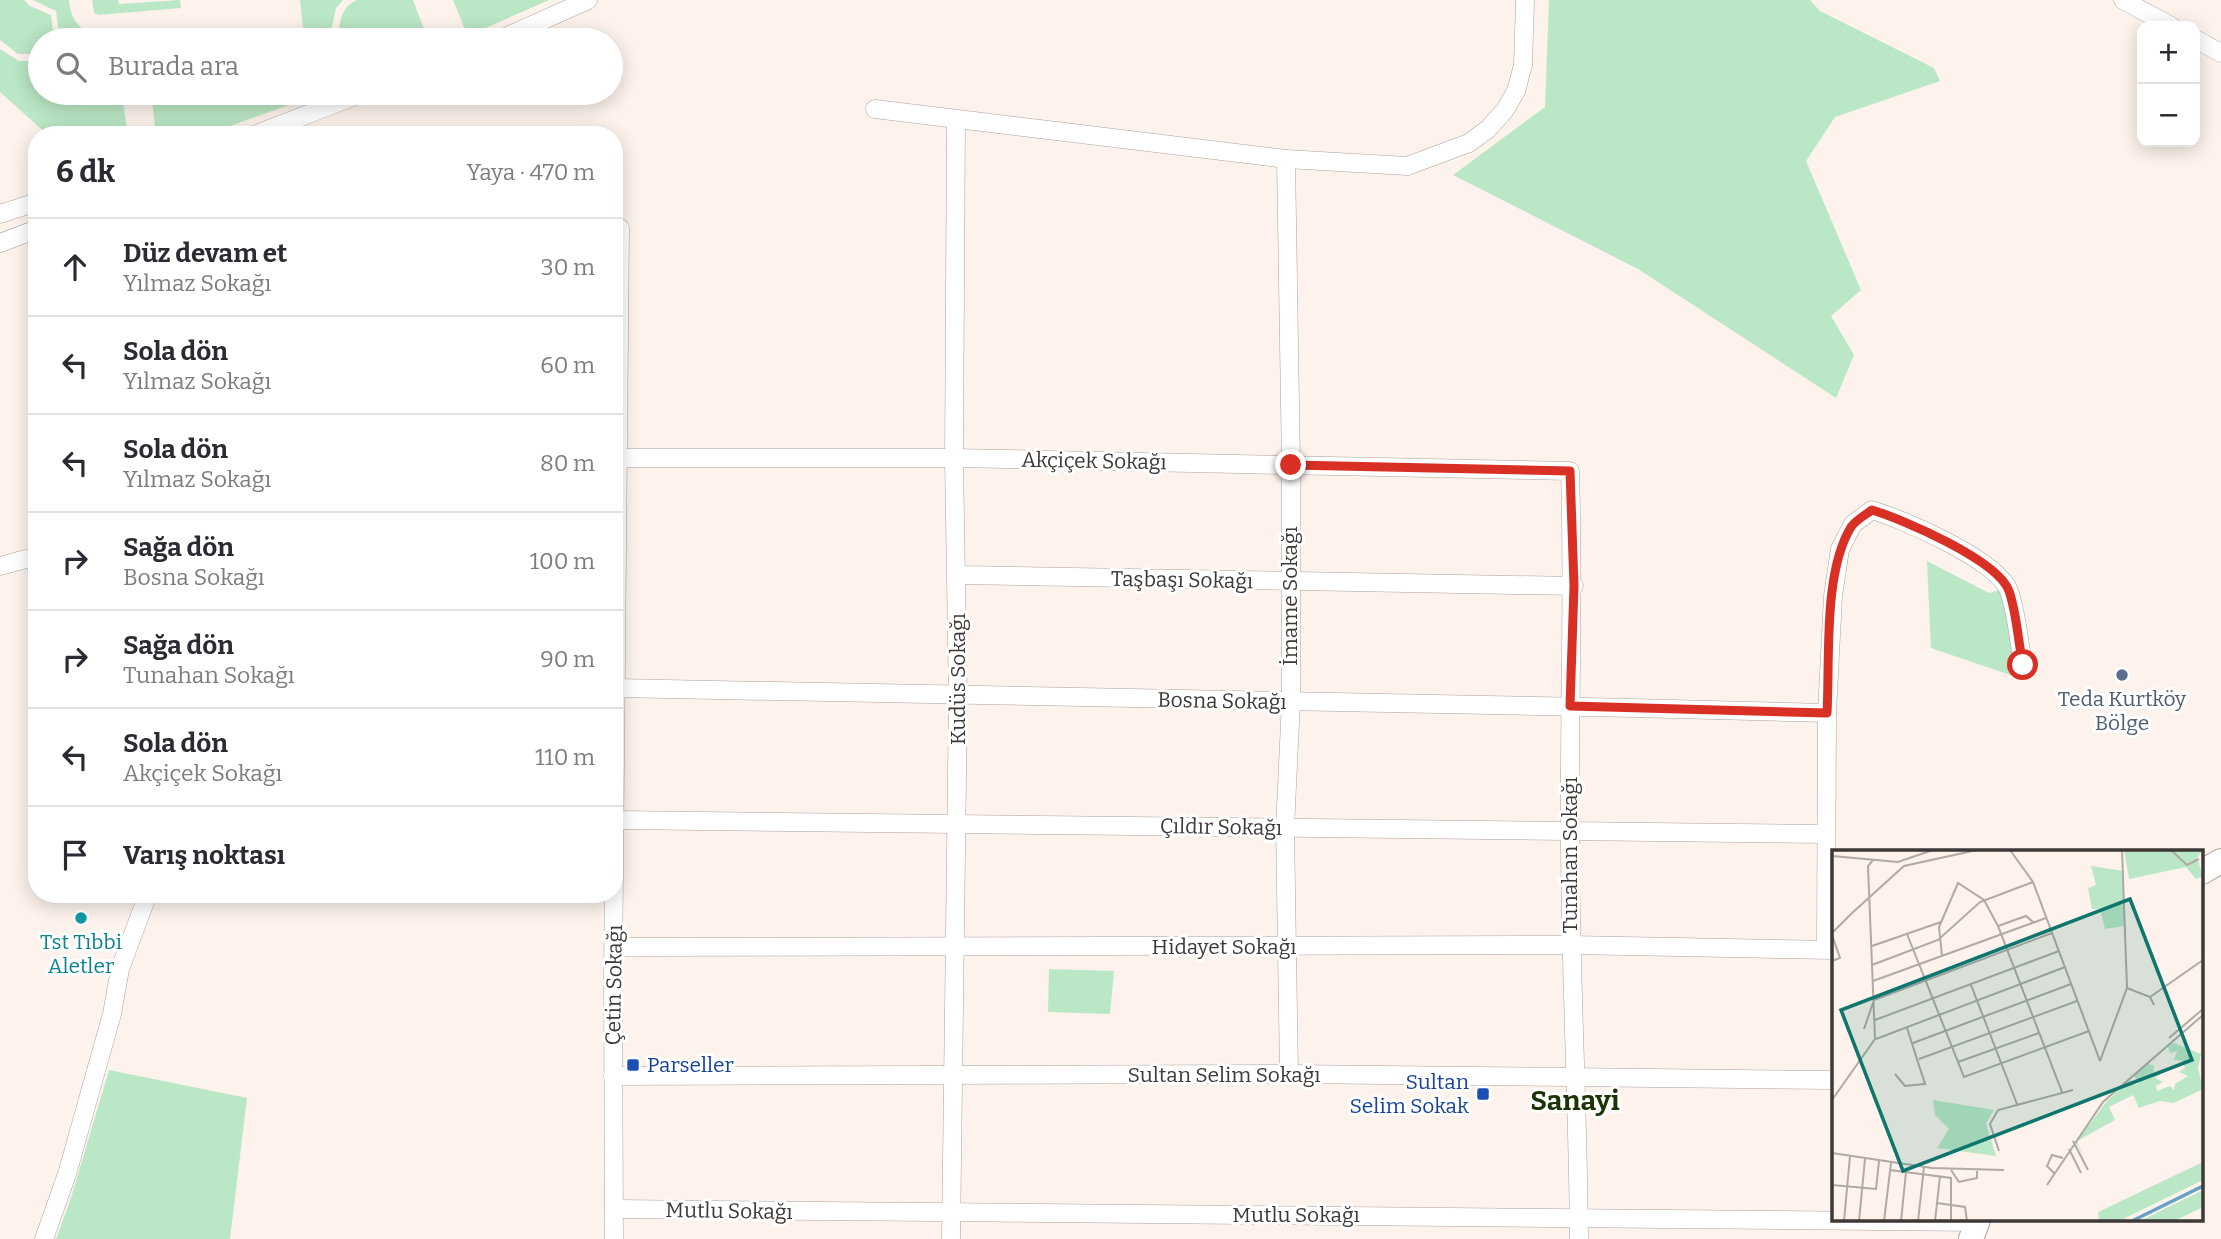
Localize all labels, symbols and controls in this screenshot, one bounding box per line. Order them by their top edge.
map controls [2137,21,2200,147]
button: + [2137,21,2200,84]
search box [28,28,623,105]
icon: search [52,48,90,86]
text: Burada ara [108,51,239,82]
button: − [2137,84,2200,147]
text: 6 dk [56,154,115,190]
text: Yaya · 470 m [467,158,595,186]
text: Düz devam et [123,238,287,269]
icon: ahead [56,248,94,286]
text: 30 m [541,253,595,281]
text: Yılmaz Sokağı [123,269,271,297]
text: Sola dön [123,336,228,367]
icon: left [56,346,94,384]
text: 60 m [540,351,595,379]
text: Yılmaz Sokağı [123,367,271,395]
text: Sola dön [123,434,228,465]
icon: left [56,444,94,482]
street label: Akçiçek Sokağı [1021,447,1167,475]
text: 80 m [540,449,595,477]
route end [1275,449,1306,480]
text: Yılmaz Sokağı [123,465,271,493]
street label: İmame Sokağı [1277,526,1303,666]
text: Sağa dön [123,532,234,563]
icon: right [56,542,94,580]
text: 100 m [530,547,595,575]
text: Bosna Sokağı [123,563,265,591]
street label: Taşbaşı Sokağı [1111,566,1253,594]
street label: Kudüs Sokağı [945,613,971,745]
text: Sağa dön [123,630,234,661]
icon: right [56,640,94,678]
text: 90 m [540,645,595,673]
route start [2007,649,2038,680]
text: Tunahan Sokağı [123,661,295,689]
marker: Teda Kurtköy Bölge [2114,667,2130,683]
place label: Teda Kurtköy Bölge [2058,686,2187,736]
street label: Bosna Sokağı [1157,687,1287,715]
text: Sola dön [123,728,228,759]
icon: left [56,738,94,776]
text: 110 m [535,743,595,771]
text: Akçiçek Sokağı [123,759,282,787]
street label: Tunahan Sokağı [1557,777,1583,933]
street label: Çıldır Sokağı [1160,813,1282,841]
icon: arrive [56,836,94,874]
text: Varış noktası [123,840,285,871]
inset map [1832,850,2204,1222]
marker: Tst Tıbbi Aletler [73,910,89,926]
street label: Çetin Sokağı [600,924,628,1046]
place label: Tst Tıbbi Aletler [40,929,122,979]
street label: Hidayet Sokağı [1152,934,1296,960]
place label: Parseller [647,1052,734,1078]
marker: Parseller [625,1057,641,1073]
street label: Sultan Selim Sokağı [1128,1062,1320,1088]
place label: Sultan Selim Sokak [1350,1069,1469,1119]
district label: Sanayi [1530,1084,1620,1117]
marker: Sultan Selim Sokak [1475,1086,1491,1102]
street label: Mutlu Sokağı [665,1197,793,1225]
street label: Mutlu Sokağı [1232,1202,1360,1228]

